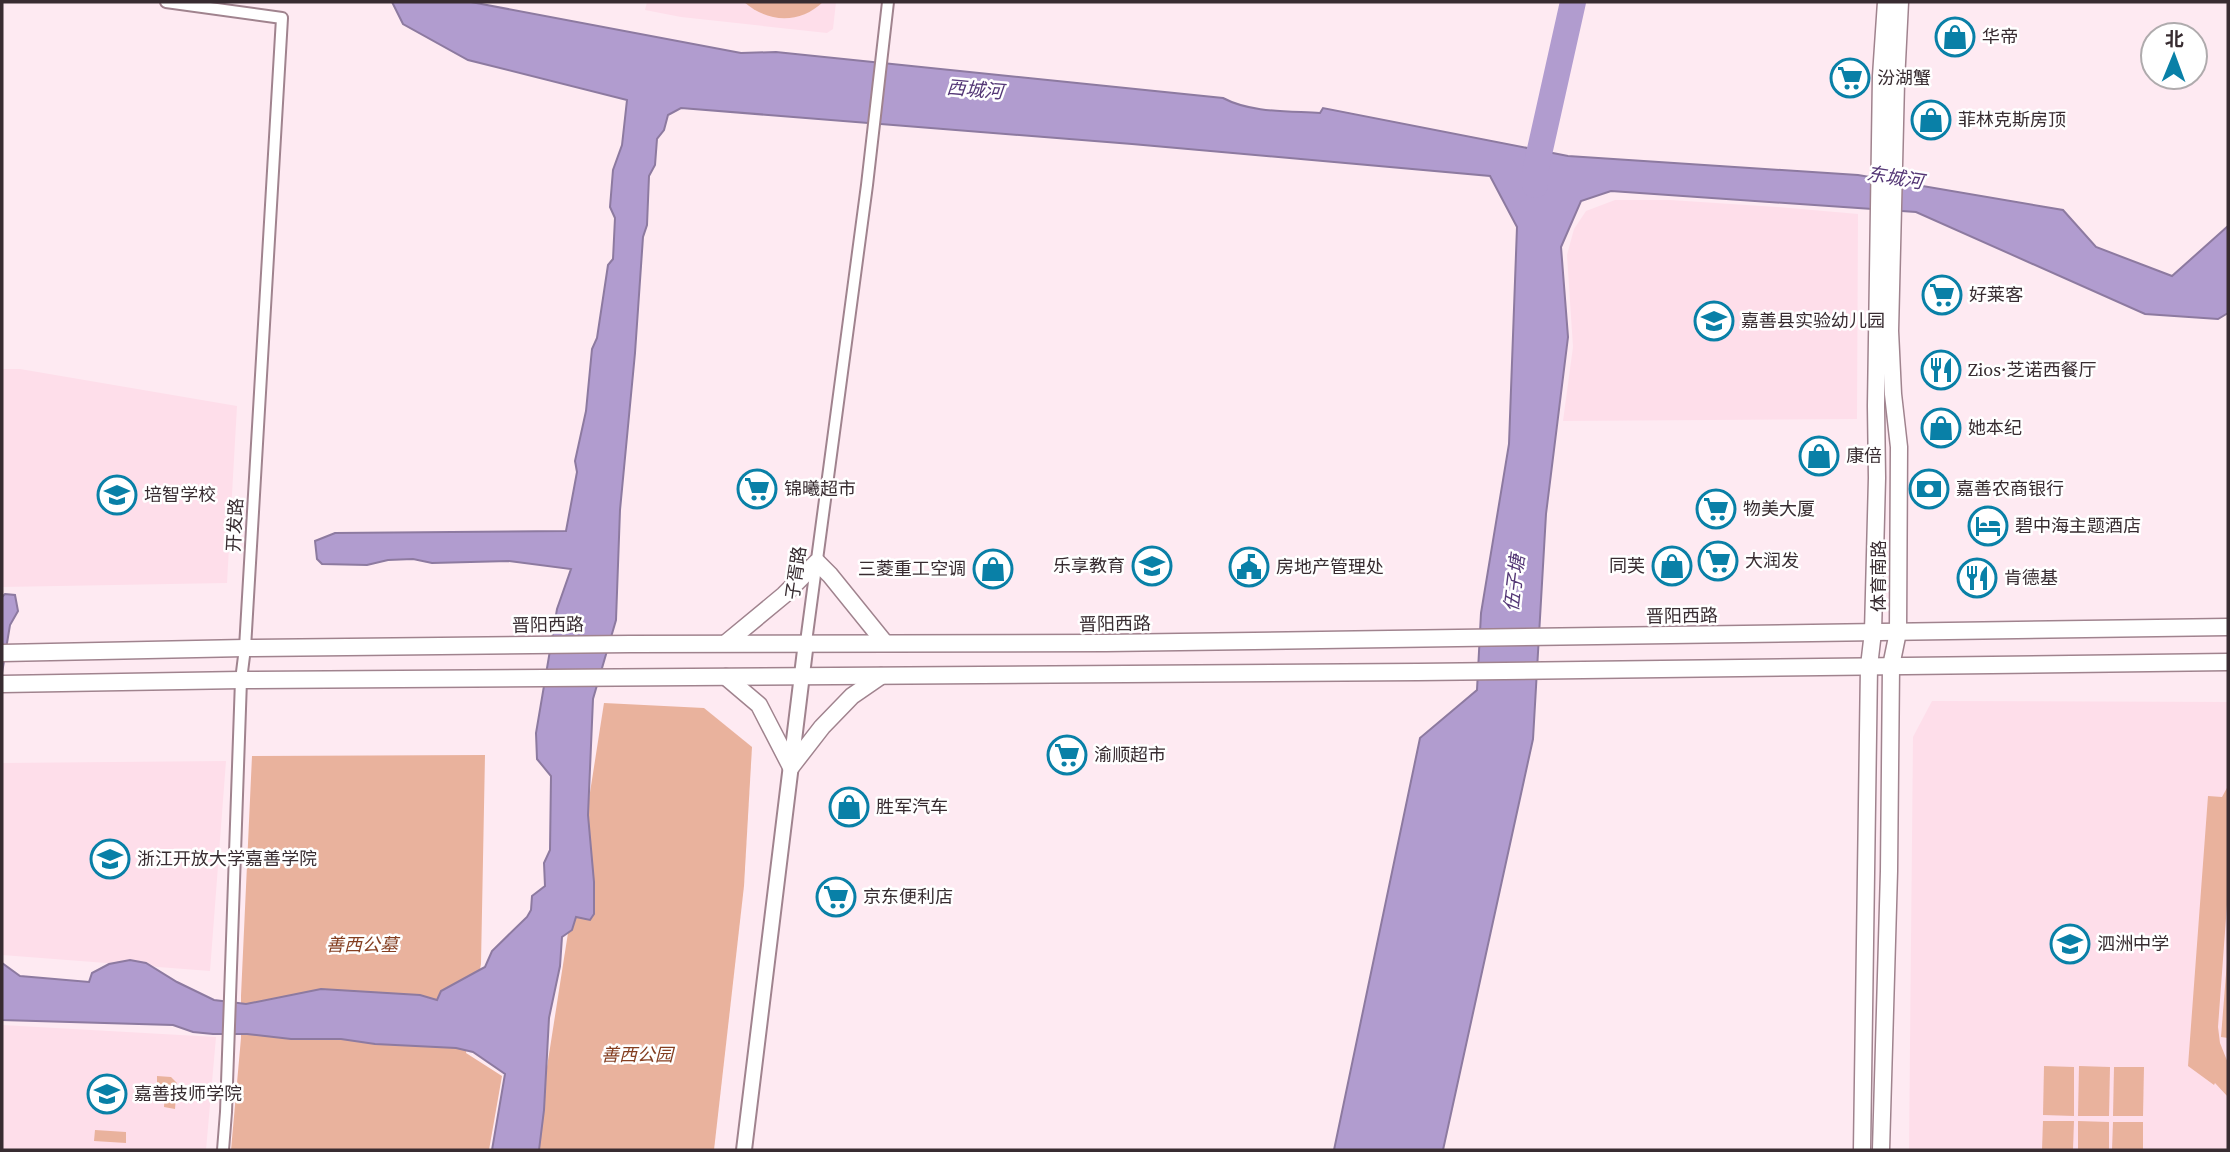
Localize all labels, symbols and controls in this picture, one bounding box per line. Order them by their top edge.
shop icon: 华帝 [1934,16,1976,58]
north arrow [2139,21,2209,91]
place label: 华帝 [1982,24,2018,49]
text: 北 [2165,26,2184,52]
supermarket icon: 汾湖蟹 [1829,57,1871,99]
place label: 汾湖蟹 [1877,65,1931,90]
water label: 西城河 [945,74,1009,105]
shop icon: 菲林克斯房顶 [1910,99,1952,141]
place label: 菲林克斯房顶 [1958,107,2066,132]
water label: 东城河 [1865,160,1929,195]
supermarket icon: 好莱客 [1921,274,1963,316]
place label: 好莱客 [1969,282,2023,307]
school or university icon: 嘉善县实验幼儿园 [1693,300,1735,342]
place label: 嘉善县实验幼儿园 [1741,308,1885,333]
restaurant icon: Zios·芝诺西餐厅 [1920,349,1962,391]
place label: Zios·芝诺西餐厅 [1968,357,2096,382]
shop icon: 她本纪 [1920,407,1962,449]
place label: 她本纪 [1968,415,2022,440]
shop icon: 康倍 [1798,435,1840,477]
place label: 康倍 [1846,443,1882,468]
supermarket icon: 锦曦超市 [736,468,778,510]
bank icon: 嘉善农商银行 [1908,468,1950,510]
school or university icon: 培智学校 [96,474,138,516]
place label: 锦曦超市 [784,476,856,501]
place label: 嘉善农商银行 [1956,476,2064,501]
place label: 培智学校 [144,482,216,507]
supermarket icon: 物美大厦 [1695,488,1737,530]
place label: 物美大厦 [1743,496,1815,521]
street label: 开发路 [221,497,248,553]
hotel icon: 碧中海主题酒店 [1967,505,2009,547]
place label: 碧中海主题酒店 [2015,513,2141,538]
supermarket icon: 大润发 [1697,540,1739,582]
street label: 体育南路 [1866,540,1891,612]
street label: 子胥路 [779,544,812,601]
school or university icon: 乐享教育 [1131,545,1173,587]
shop icon: 同芙 [1651,545,1693,587]
public building icon: 房地产管理处 [1228,546,1270,588]
shop icon: 三菱重工空调 [972,548,1014,590]
place label: 大润发 [1745,548,1799,573]
water label: 伍子塘 [1498,550,1531,613]
place label: 乐享教育 [1053,553,1125,578]
place label: 同芙 [1609,553,1645,578]
place label: 房地产管理处 [1276,554,1384,579]
place label: 三菱重工空调 [858,556,966,581]
restaurant icon: 肯德基 [1956,557,1998,599]
place label: 肯德基 [2004,565,2058,590]
street label: 晋阳西路 [1646,602,1718,629]
street label: 晋阳西路 [1079,610,1151,637]
street label: 晋阳西路 [512,611,584,638]
supermarket icon: 渝顺超市 [1046,734,1088,776]
place label: 渝顺超市 [1094,742,1166,767]
shop icon: 胜军汽车 [828,786,870,828]
place label: 胜军汽车 [876,794,948,819]
school or university icon: 浙江开放大学嘉善学院 [89,838,131,880]
place label: 浙江开放大学嘉善学院 [137,846,317,871]
supermarket icon: 京东便利店 [815,876,857,918]
place label: 京东便利店 [863,884,953,909]
school or university icon: 泗洲中学 [2049,923,2091,965]
place label: 泗洲中学 [2097,931,2169,956]
park label: 善西公墓 [326,932,401,957]
park label: 善西公园 [601,1042,676,1067]
school or university icon: 嘉善技师学院 [86,1073,128,1115]
place label: 嘉善技师学院 [134,1081,242,1106]

